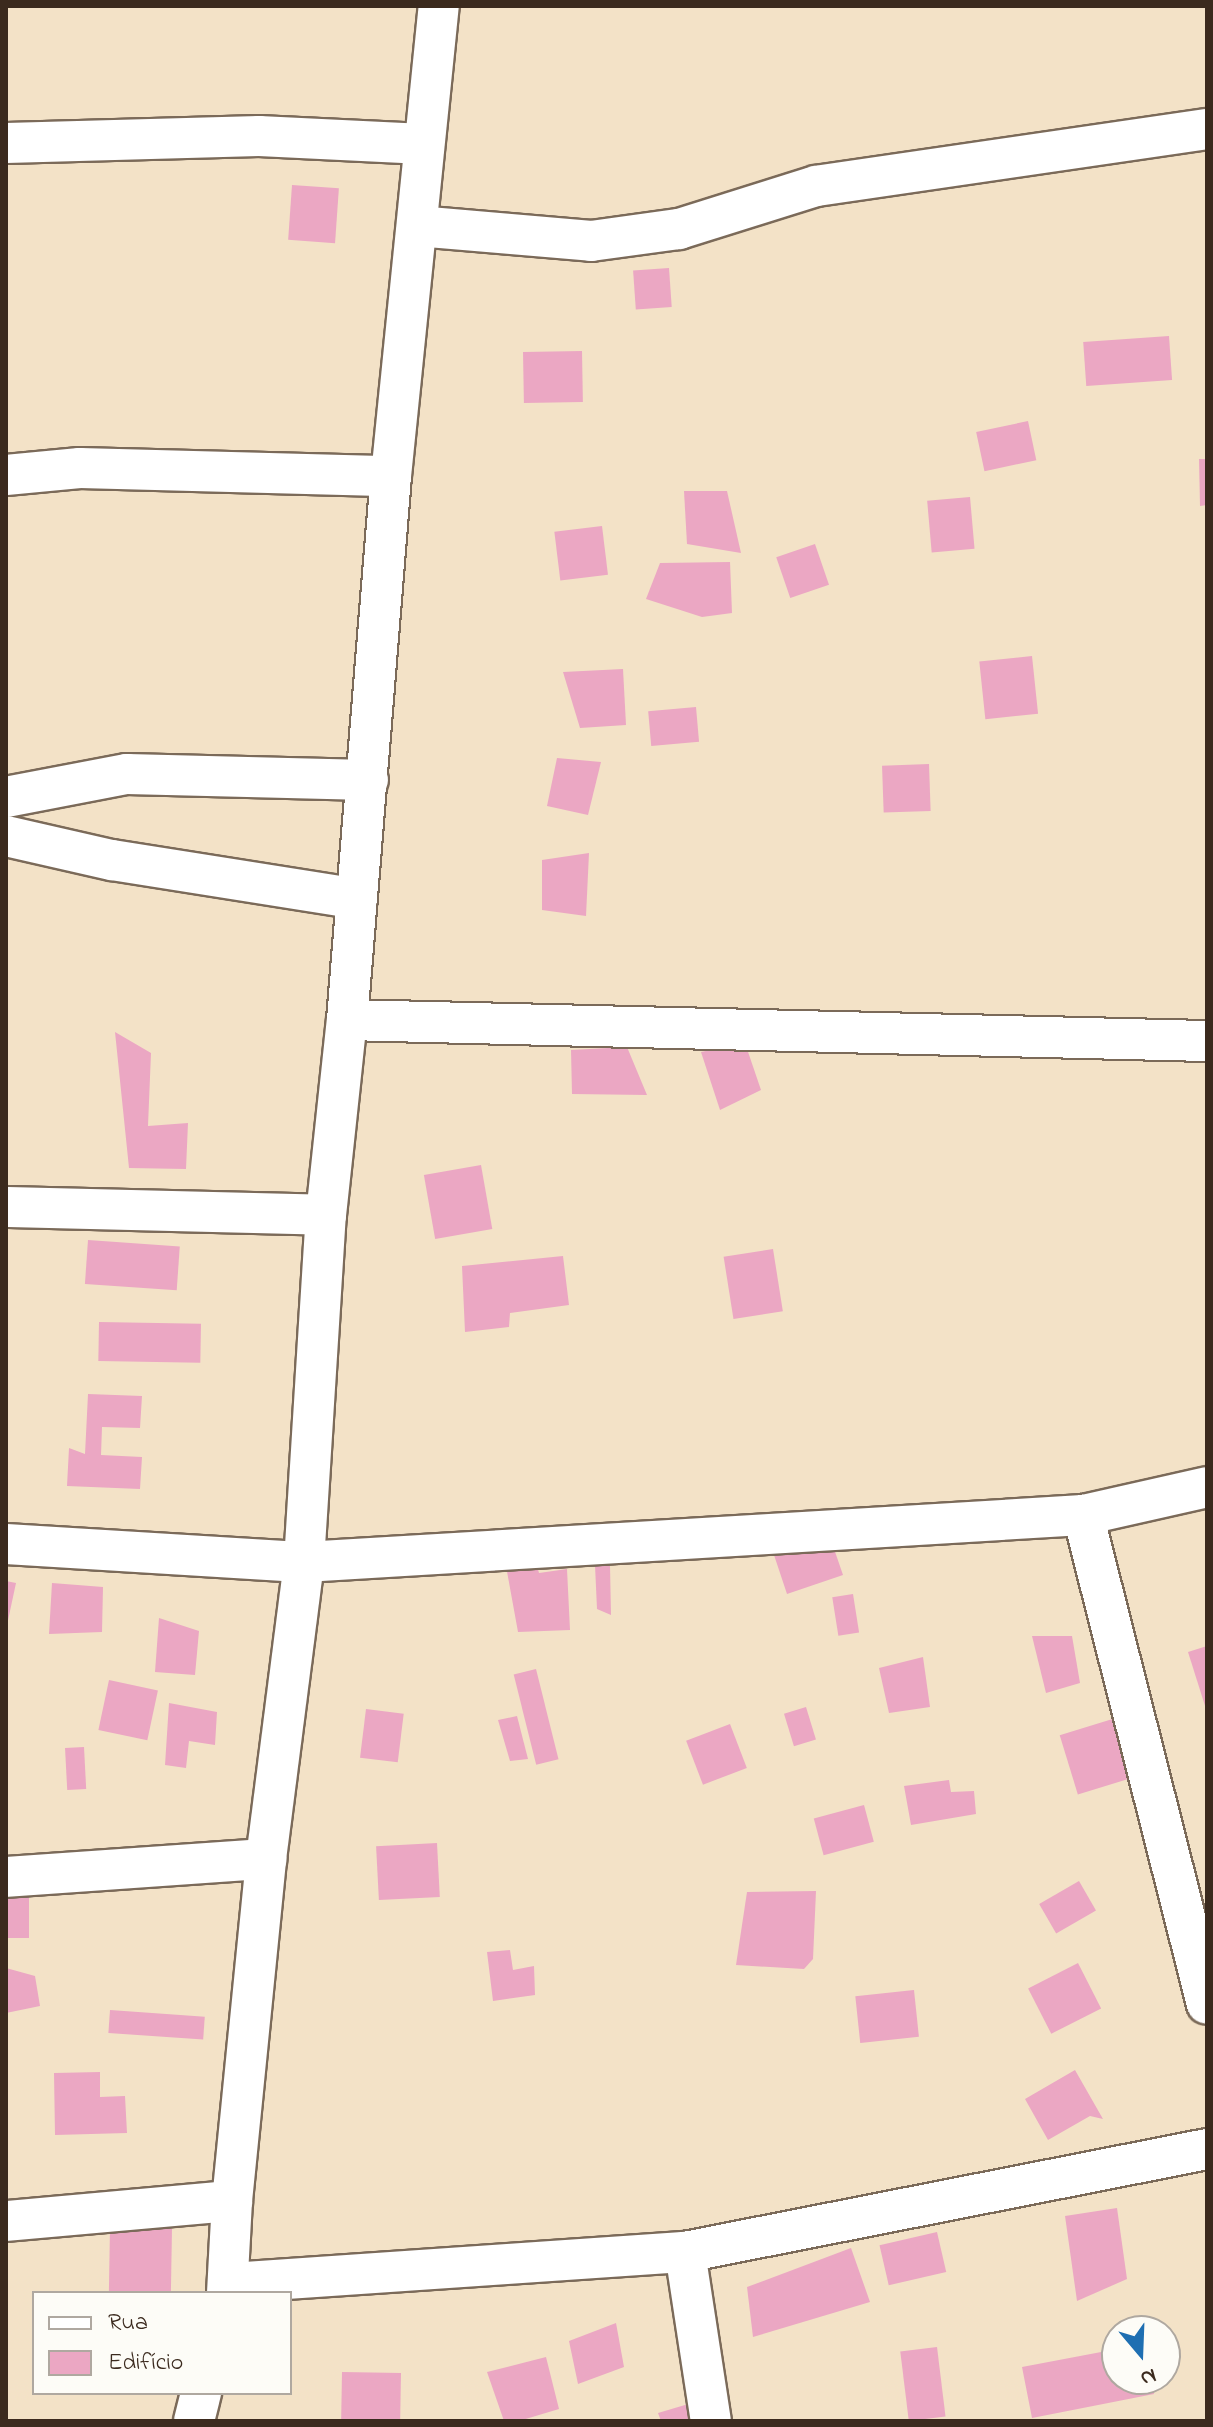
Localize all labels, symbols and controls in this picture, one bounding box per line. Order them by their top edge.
legend [32,2291,292,2395]
text: Rua [108,2306,148,2341]
north arrow [1101,2315,1181,2395]
text: Edifício [108,2346,183,2381]
text: N [1136,2358,1160,2393]

